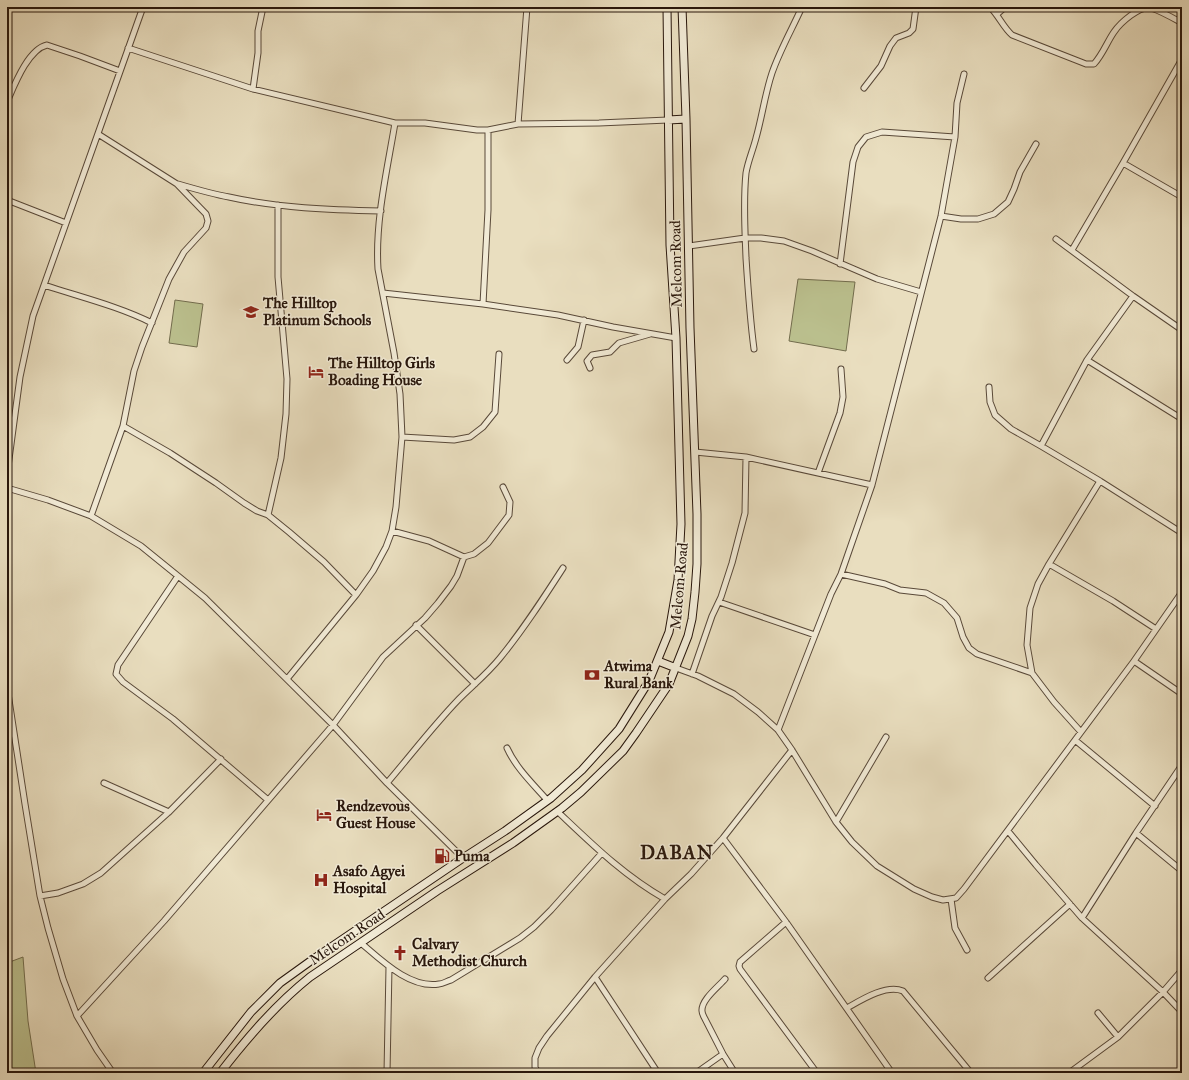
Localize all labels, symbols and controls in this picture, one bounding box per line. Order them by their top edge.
street label: Melcom Road [666,220,686,308]
place label: The Hilltop Platinum Schools [262,294,372,329]
school or university icon: The Hilltop Platinum Schools [242,303,260,321]
place label: The Hilltop Girls Boading House [327,354,436,390]
hotel icon: The Hilltop Girls Boading House [307,363,325,381]
street label: Melcom Road [666,541,692,630]
place label: Atwima Rural Bank [603,657,674,692]
bank icon: Atwima Rural Bank [583,666,601,684]
place label: Rendzevous Guest House [336,797,416,832]
hotel icon: Rendzevous Guest House [315,806,333,824]
district label: DABAN [640,841,714,864]
fuel station icon: Puma [433,847,451,865]
place label: Puma [454,847,490,865]
place label: Asafo Agyei Hospital [332,862,406,898]
hospital icon: Asafo Agyei Hospital [312,871,330,889]
street label: Melcom Road [306,905,389,969]
place label: Calvary Methodist Church [412,935,528,970]
church icon: Calvary Methodist Church [391,944,409,962]

